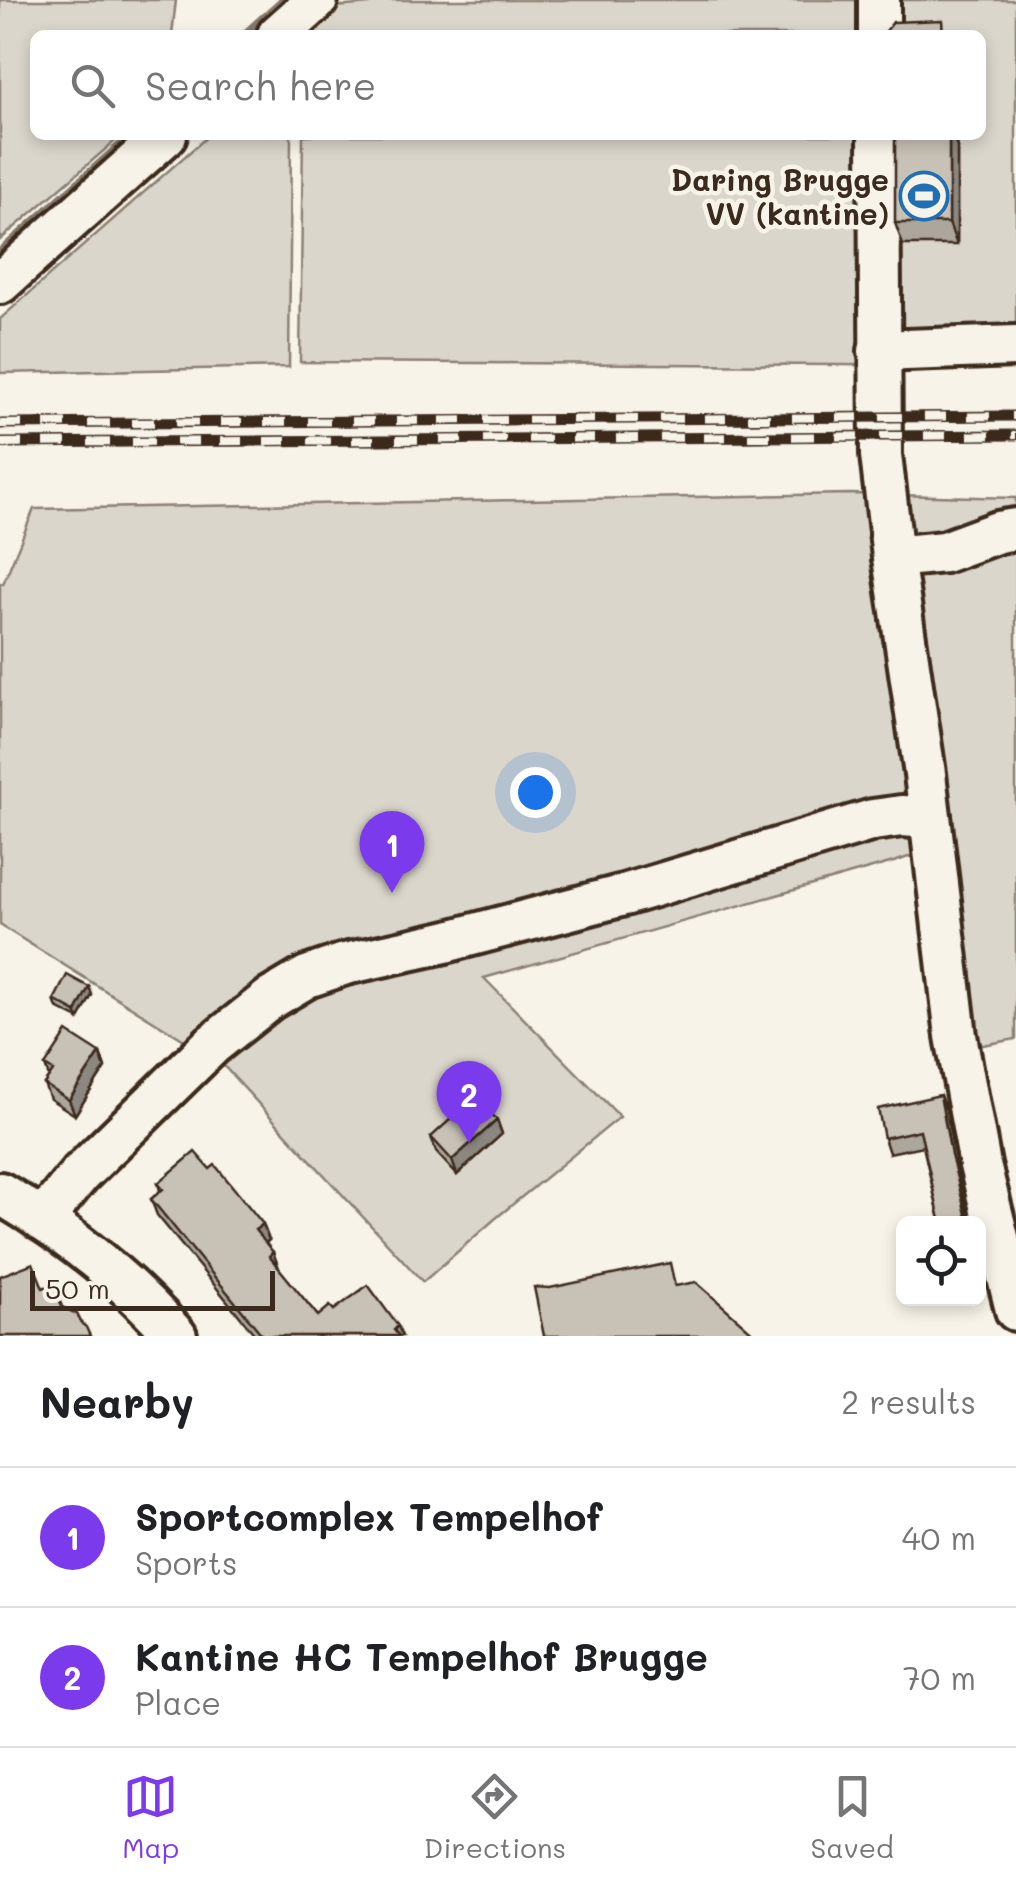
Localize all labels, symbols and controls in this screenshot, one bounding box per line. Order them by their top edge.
search box [30,30,986,140]
icon: search [65,58,120,113]
text: Search here [145,60,376,110]
place label: Daring Brugge VV (kantine) [671,159,889,233]
sports icon: Daring Brugge VV (kantine) [898,170,950,222]
your location [510,767,561,818]
pin: 1 [360,810,424,893]
pin: 2 [436,1060,502,1143]
map controls [896,1216,986,1306]
button: locate [896,1216,986,1306]
scale bar [30,1266,275,1310]
text: 50 m [45,1270,110,1306]
text: Nearby [40,1374,194,1429]
text: 2 results [841,1380,976,1422]
text: Sportcomplex Tempelhof [135,1491,602,1541]
text: 1 [65,1516,80,1558]
text: 40 m [902,1516,976,1558]
text: Sports [135,1541,237,1583]
text: Kantine HC Tempelhof Brugge [135,1631,708,1681]
text: 2 [64,1656,81,1698]
text: 70 m [903,1656,976,1698]
text: Place [135,1681,221,1723]
tab: Map [122,1769,179,1865]
tab: Directions [424,1769,566,1865]
tab: Saved [811,1769,894,1865]

